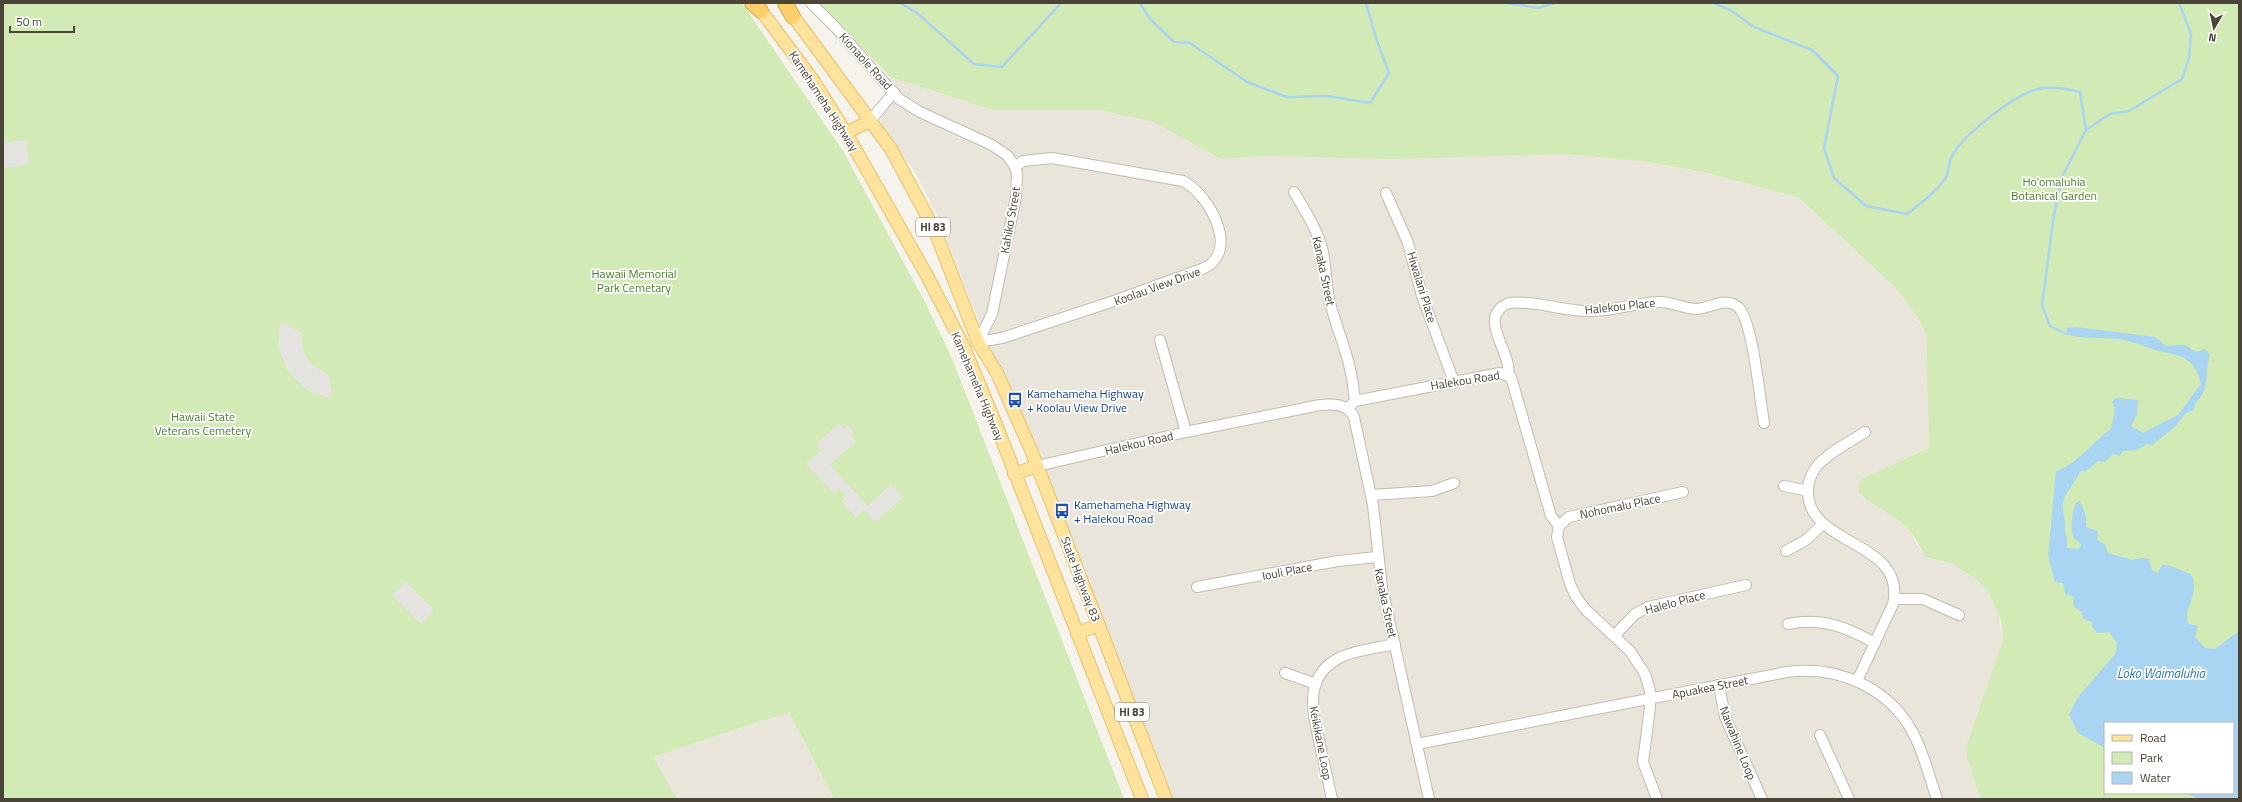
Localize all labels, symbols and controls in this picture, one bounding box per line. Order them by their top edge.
scale bar [10,8,74,34]
north arrow [2194,8,2234,48]
text: 50 m [16,12,42,31]
street label: Kionaole Road [835,28,897,94]
text: N [2207,29,2217,46]
street label: Kamehameha Highway [784,47,864,155]
park label: Ho'omaluhia Botanical Garden [2011,172,2097,205]
street label: Kahiko Street [995,184,1025,255]
road number: HI 83 [916,218,950,236]
street label: Kanaka Street [1307,234,1341,308]
street label: Hiwalani Place [1402,249,1442,325]
street label: Koolau View Drive [1111,262,1203,310]
park label: Hawaii Memorial Park Cemetary [591,264,677,297]
street label: Halekou Place [1584,293,1656,319]
street label: Kamehameha Highway [946,329,1010,444]
street label: Halekou Road [1429,365,1501,395]
place label: Kamehameha Highway + Koolau View Drive [1027,384,1144,417]
bus stop icon: Kamehameha Highway + Koolau View Drive [1006,391,1024,409]
park label: Hawaii State Veterans Cemetery [155,407,251,440]
street label: Halekou Road [1103,426,1175,460]
street label: Nohomalu Place [1578,488,1662,524]
place label: Kamehameha Highway + Halekou Road [1074,495,1191,528]
bus stop icon: Kamehameha Highway + Halekou Road [1053,502,1071,520]
street label: State Highway 83 [1056,534,1106,624]
street label: Iouli Place [1260,557,1314,585]
street label: Kanaka Street [1369,566,1403,640]
street label: Halelo Place [1643,585,1707,619]
water label: Loko Waimaluhia [2117,663,2206,683]
street label: Apuakea Street [1670,670,1750,704]
road number: HI 83 [1115,703,1149,721]
street label: Nawahine Loop [1715,703,1761,783]
street label: Keikikane Loop [1304,704,1338,782]
legend [2104,722,2234,794]
text: Road [2140,728,2166,747]
text: Park [2140,748,2163,767]
text: Water [2140,768,2171,787]

